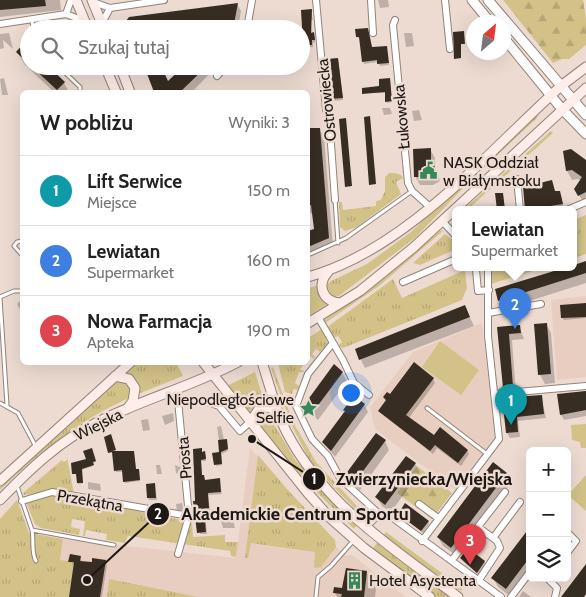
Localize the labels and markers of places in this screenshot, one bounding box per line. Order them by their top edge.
place label: NASK Oddział w Białymstoku [443,153,541,190]
public building icon: NASK Oddział w Białymstoku [419,161,439,181]
pin: 2 [499,288,531,329]
pin: 1 [495,384,527,425]
place label: Niepodległościowe Selfie [167,390,294,427]
place icon: Niepodległościowe Selfie [298,398,318,418]
callout: Zwierzyniecka/Wiejska [301,462,523,495]
callout: Akademickie Centrum Sportu [146,497,418,530]
pin: 3 [454,524,486,565]
building icon: Hotel Asystenta [345,570,365,590]
place label: Hotel Asystenta [369,571,477,590]

